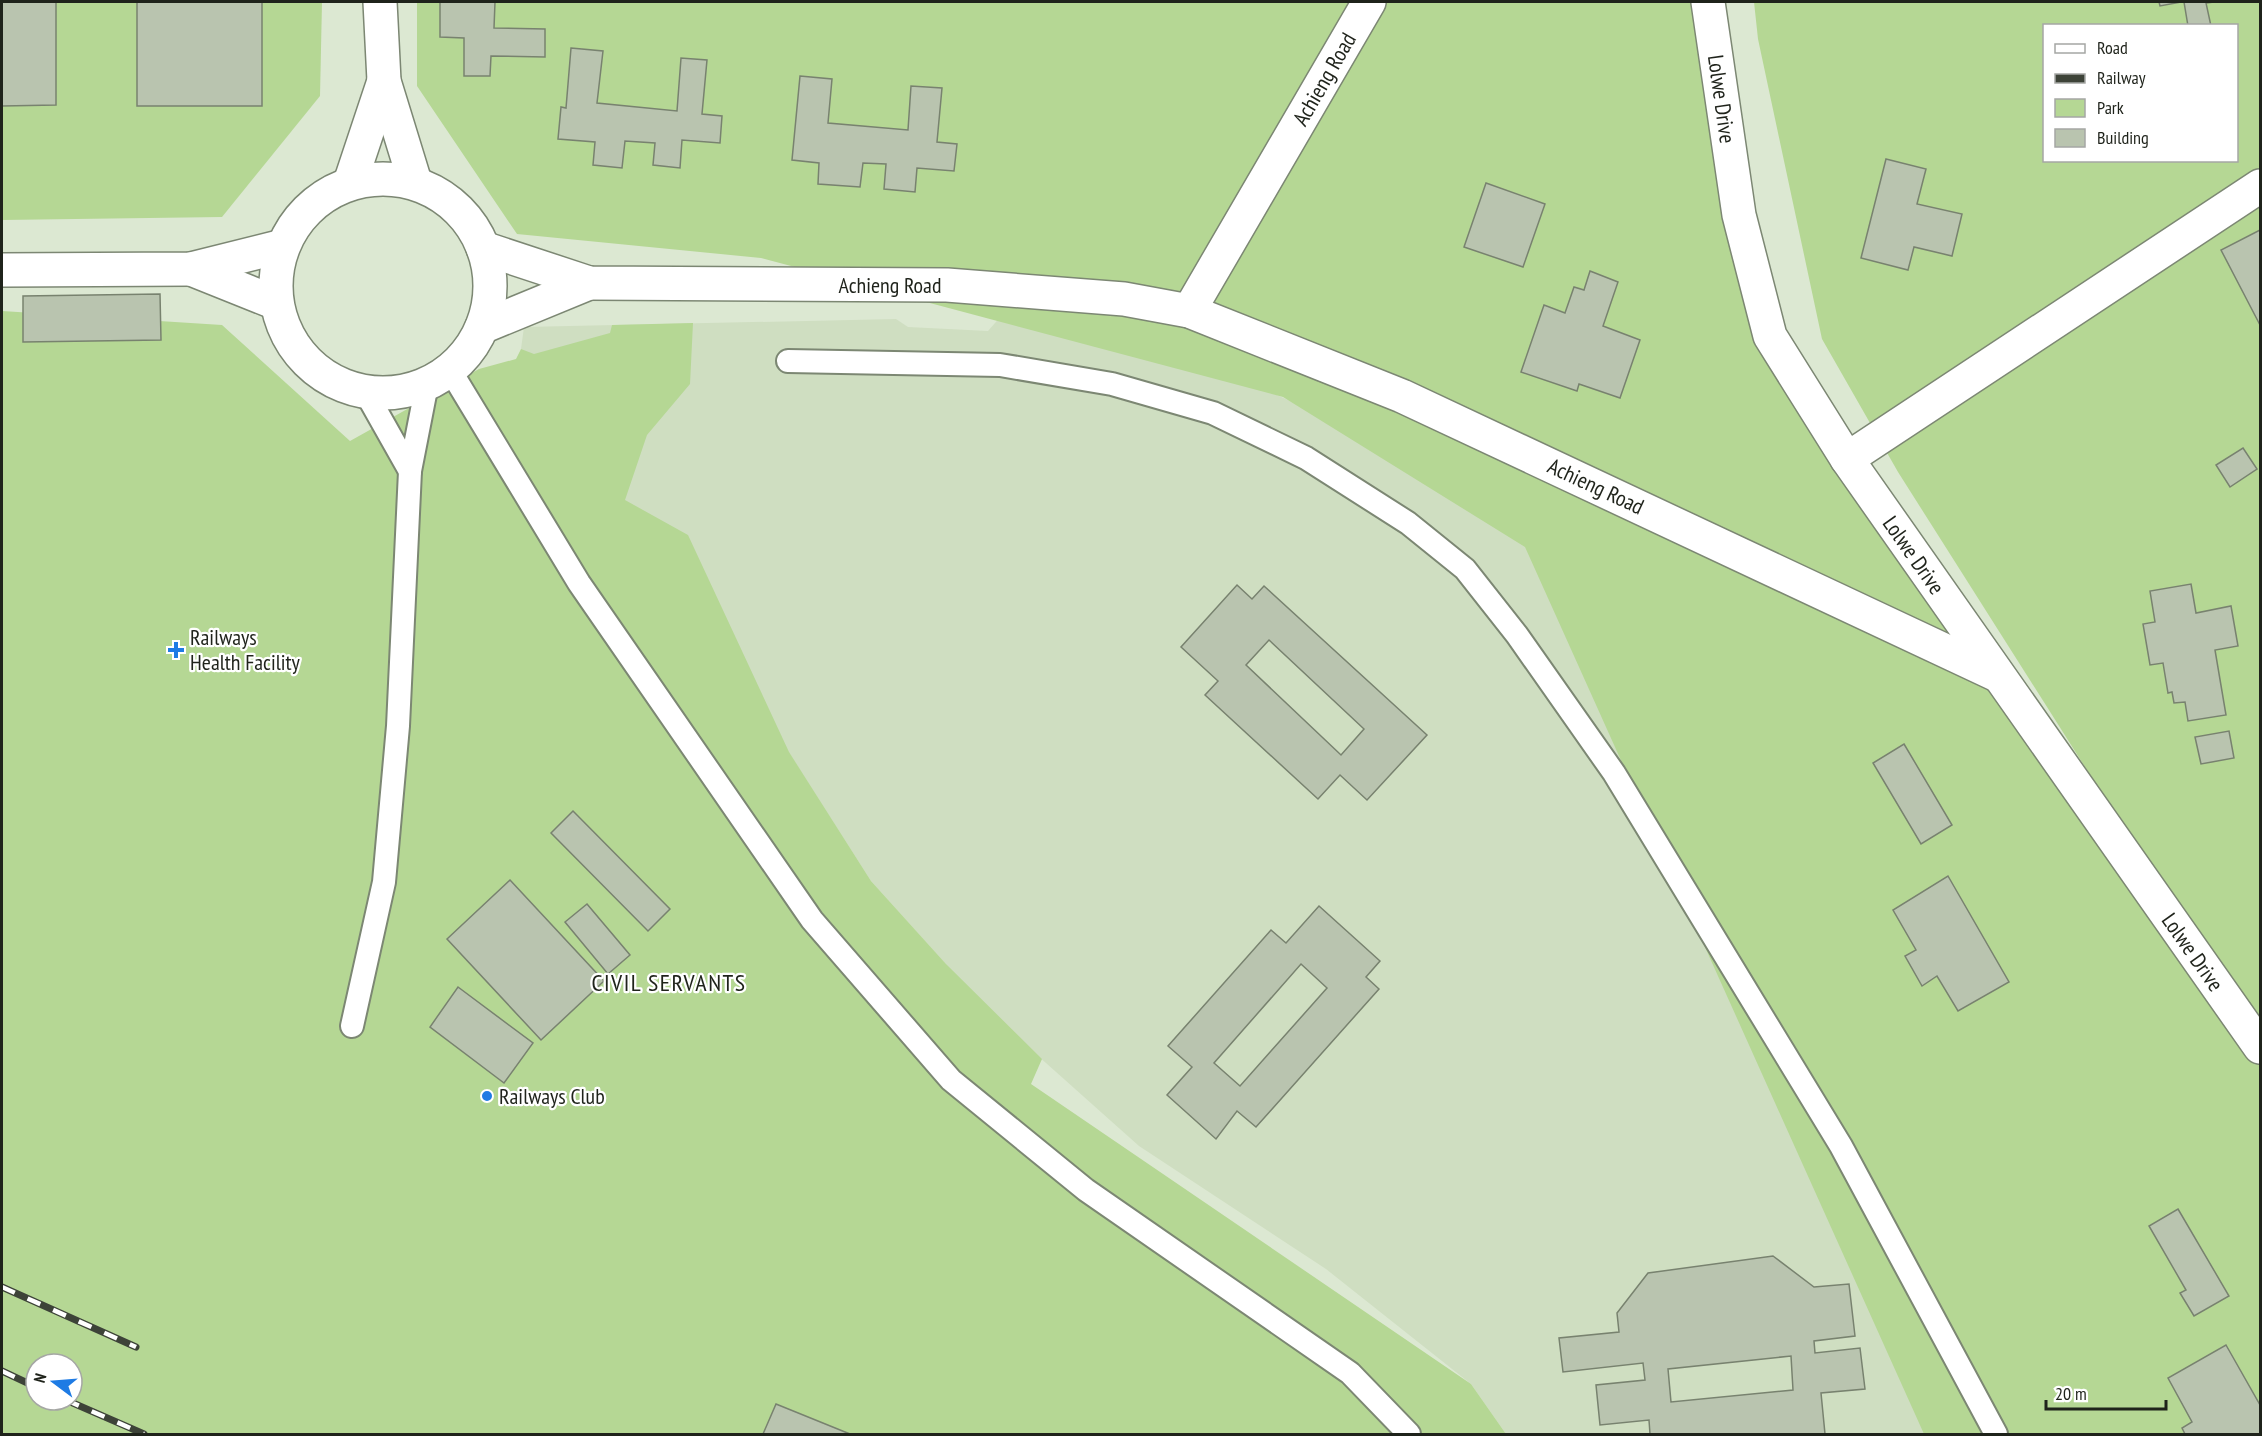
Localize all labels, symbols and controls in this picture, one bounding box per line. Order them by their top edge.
legend [2043,24,2238,162]
street label: Achieng Road [1286,27,1362,131]
text: Road [2097,36,2128,59]
street label: Lolwe Drive [1702,53,1742,145]
text: Railway [2097,66,2146,89]
text: Park [2097,96,2124,119]
text: Building [2097,126,2149,149]
street label: Achieng Road [839,271,941,299]
street label: Achieng Road [1543,452,1649,520]
street label: Lolwe Drive [1877,510,1951,600]
place label: Railways Health Facility [190,623,301,676]
marker: Railways Health Facility [167,641,185,659]
street label: Lolwe Drive [2156,907,2230,997]
district label: CIVIL SERVANTS [591,967,747,998]
place label: Railways Club [499,1082,605,1110]
marker: Railways Club [480,1089,494,1103]
north arrow [24,1352,84,1412]
text: N [29,1371,50,1385]
scale bar [2046,1373,2166,1411]
text: 20 m [2055,1382,2087,1405]

